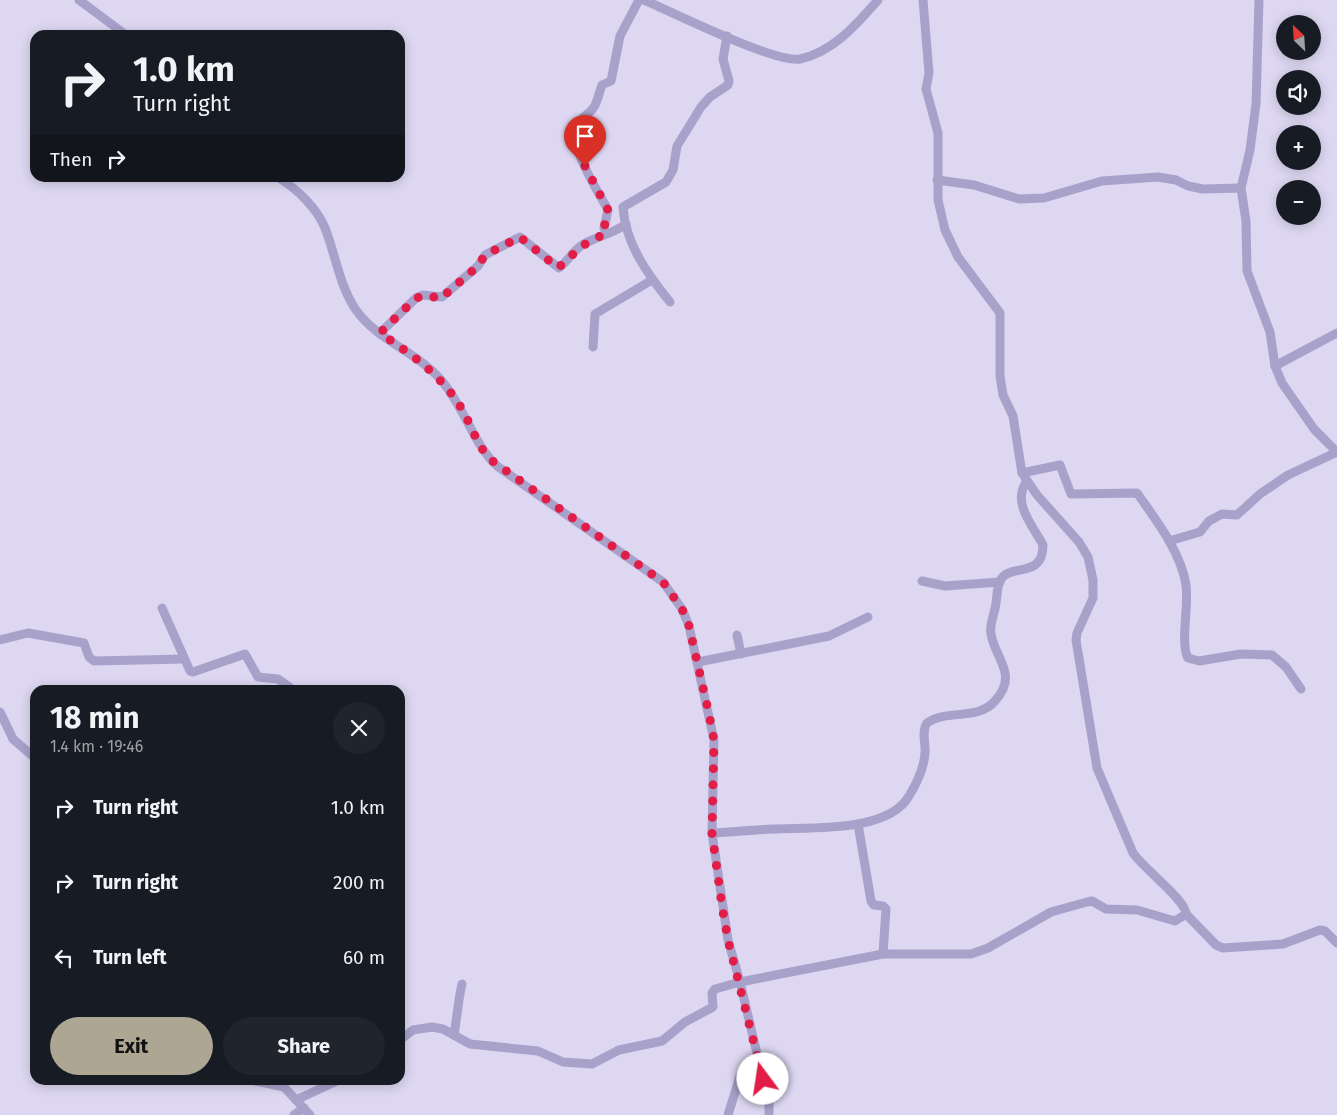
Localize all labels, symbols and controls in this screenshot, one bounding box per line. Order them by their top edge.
north arrow [1276,15,1321,60]
map controls [1276,15,1321,225]
text: 1.0 km [133,48,235,90]
icon: right [50,50,115,115]
button: sound [1276,70,1321,115]
text: Turn right [133,90,230,117]
pin [564,115,606,166]
icon: arrive [571,122,599,150]
button: + [1276,125,1321,170]
icon: right [102,145,130,173]
text: Then [50,148,92,171]
button: − [1276,180,1321,225]
text: 18 min [50,700,140,736]
button: close [333,702,385,754]
text: 1.4 km · 19:46 [50,737,143,756]
icon: right [50,794,78,822]
text: Turn right [93,796,178,819]
text: 1.0 km [331,796,385,819]
icon: right [50,869,78,897]
text: Turn right [93,871,178,894]
text: 200 m [333,871,385,894]
icon: left [50,944,78,972]
text: Turn left [93,946,167,969]
text: 60 m [343,946,385,969]
button: Exit [50,1017,213,1075]
button: Share [223,1017,385,1075]
position arrow [736,1052,788,1104]

